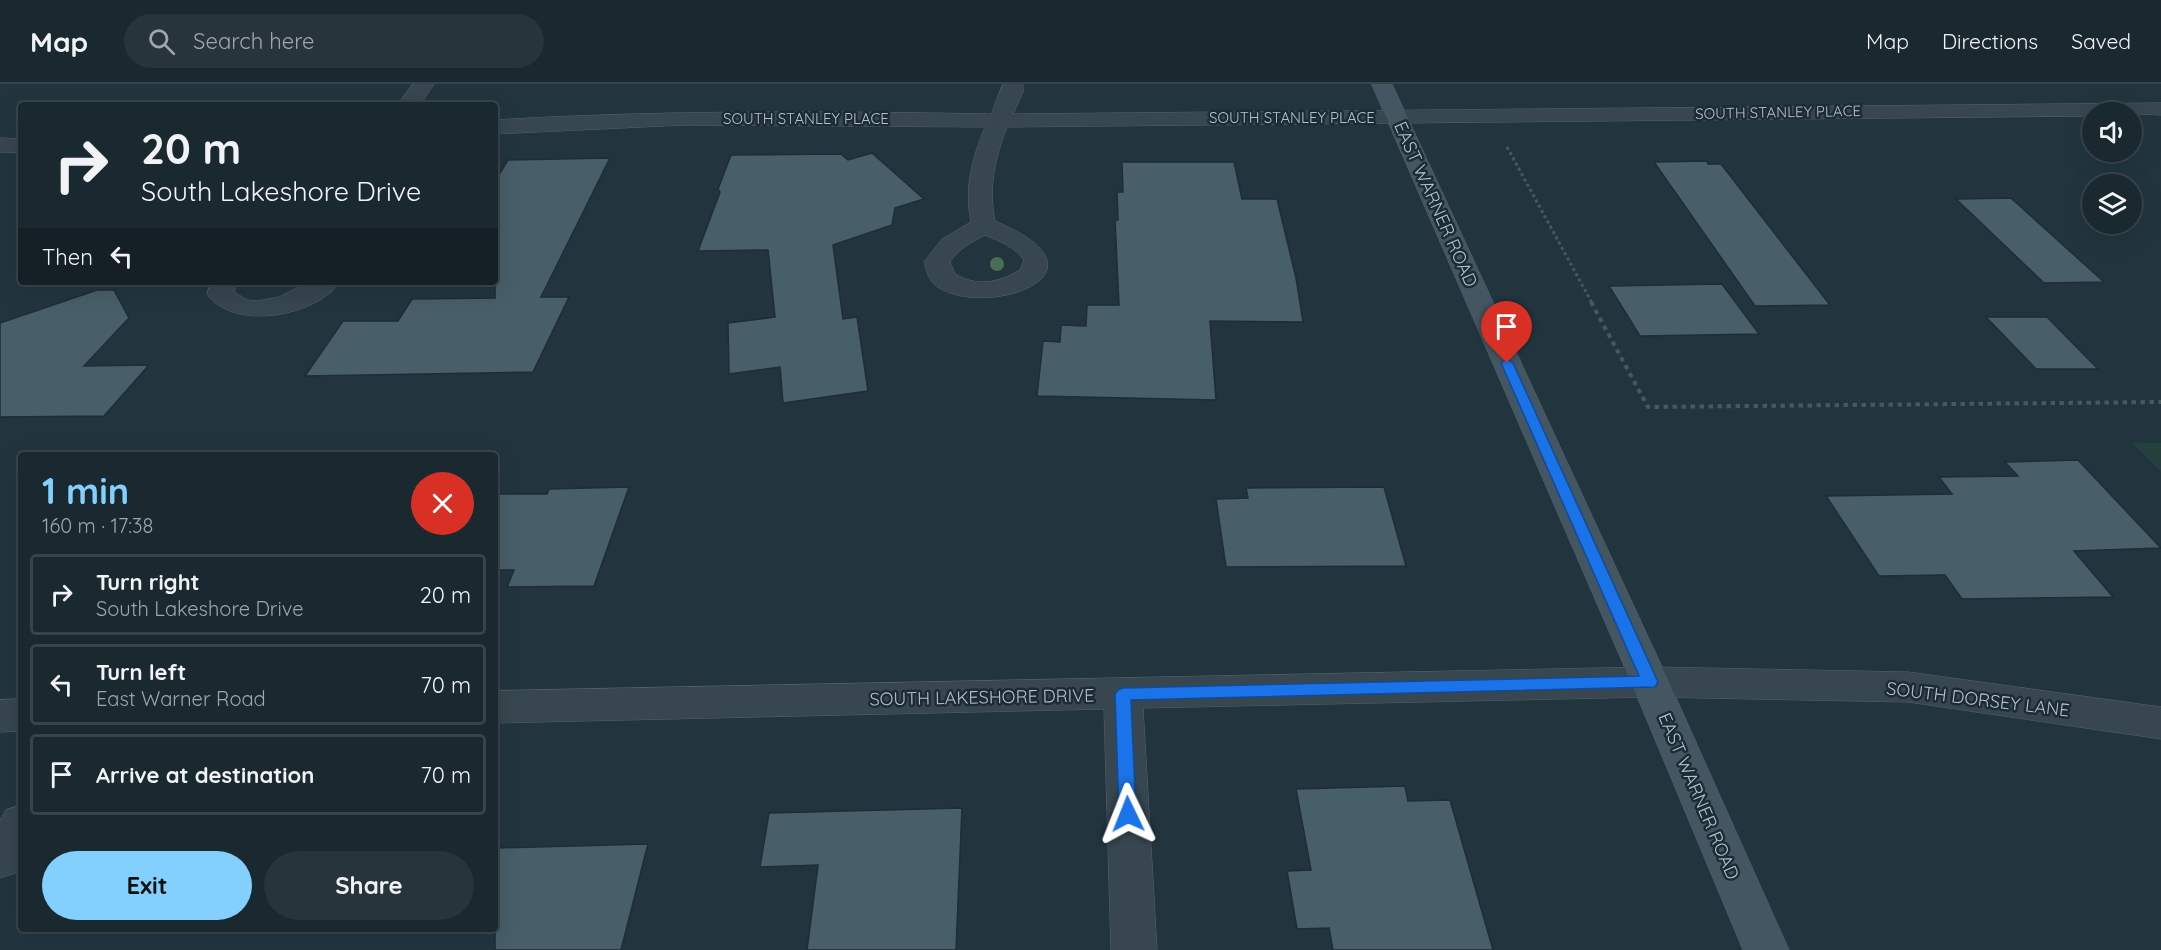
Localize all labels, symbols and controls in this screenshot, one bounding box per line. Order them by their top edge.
search box [124,14,544,68]
text: Map [30,24,88,59]
icon: search [145,25,178,58]
text: Search here [193,27,315,55]
text: Map [1866,28,1909,54]
text: Directions [1942,28,2038,54]
text: Saved [2071,28,2131,54]
street label: SOUTH STANLEY PLACE [1695,101,1861,123]
map controls [2082,102,2142,234]
button: sound [2082,102,2142,162]
street label: SOUTH STANLEY PLACE [1209,108,1375,127]
street label: SOUTH STANLEY PLACE [723,109,889,128]
street label: EAST WARNER ROAD [1389,118,1483,290]
text: 20 m [141,122,241,175]
icon: right [42,126,120,204]
text: South Lakeshore Drive [141,174,421,208]
button: layers [2082,174,2142,234]
icon: left [105,240,138,273]
text: Then [42,243,93,271]
pin [1481,301,1532,363]
icon: arrive [1490,310,1523,343]
text: 1 min [42,468,129,513]
button: close [411,472,474,535]
text: 160 m · 17:38 [42,513,153,538]
text: Turn right [96,568,200,596]
icon: right [45,578,78,611]
text: 20 m [420,581,471,609]
text: South Lakeshore Drive [96,596,304,621]
text: Turn left [96,658,186,686]
icon: left [45,668,78,701]
text: 70 m [421,671,471,699]
street label: SOUTH DORSEY LANE [1885,676,2071,722]
street label: SOUTH LAKESHORE DRIVE [869,684,1095,710]
text: East Warner Road [96,686,266,711]
street label: EAST WARNER ROAD [1653,709,1745,883]
icon: arrive [45,758,78,791]
text: Arrive at destination [96,761,314,789]
text: 70 m [421,761,471,789]
position arrow [1096,782,1160,846]
button: Exit [42,851,252,920]
button: Share [264,851,474,920]

